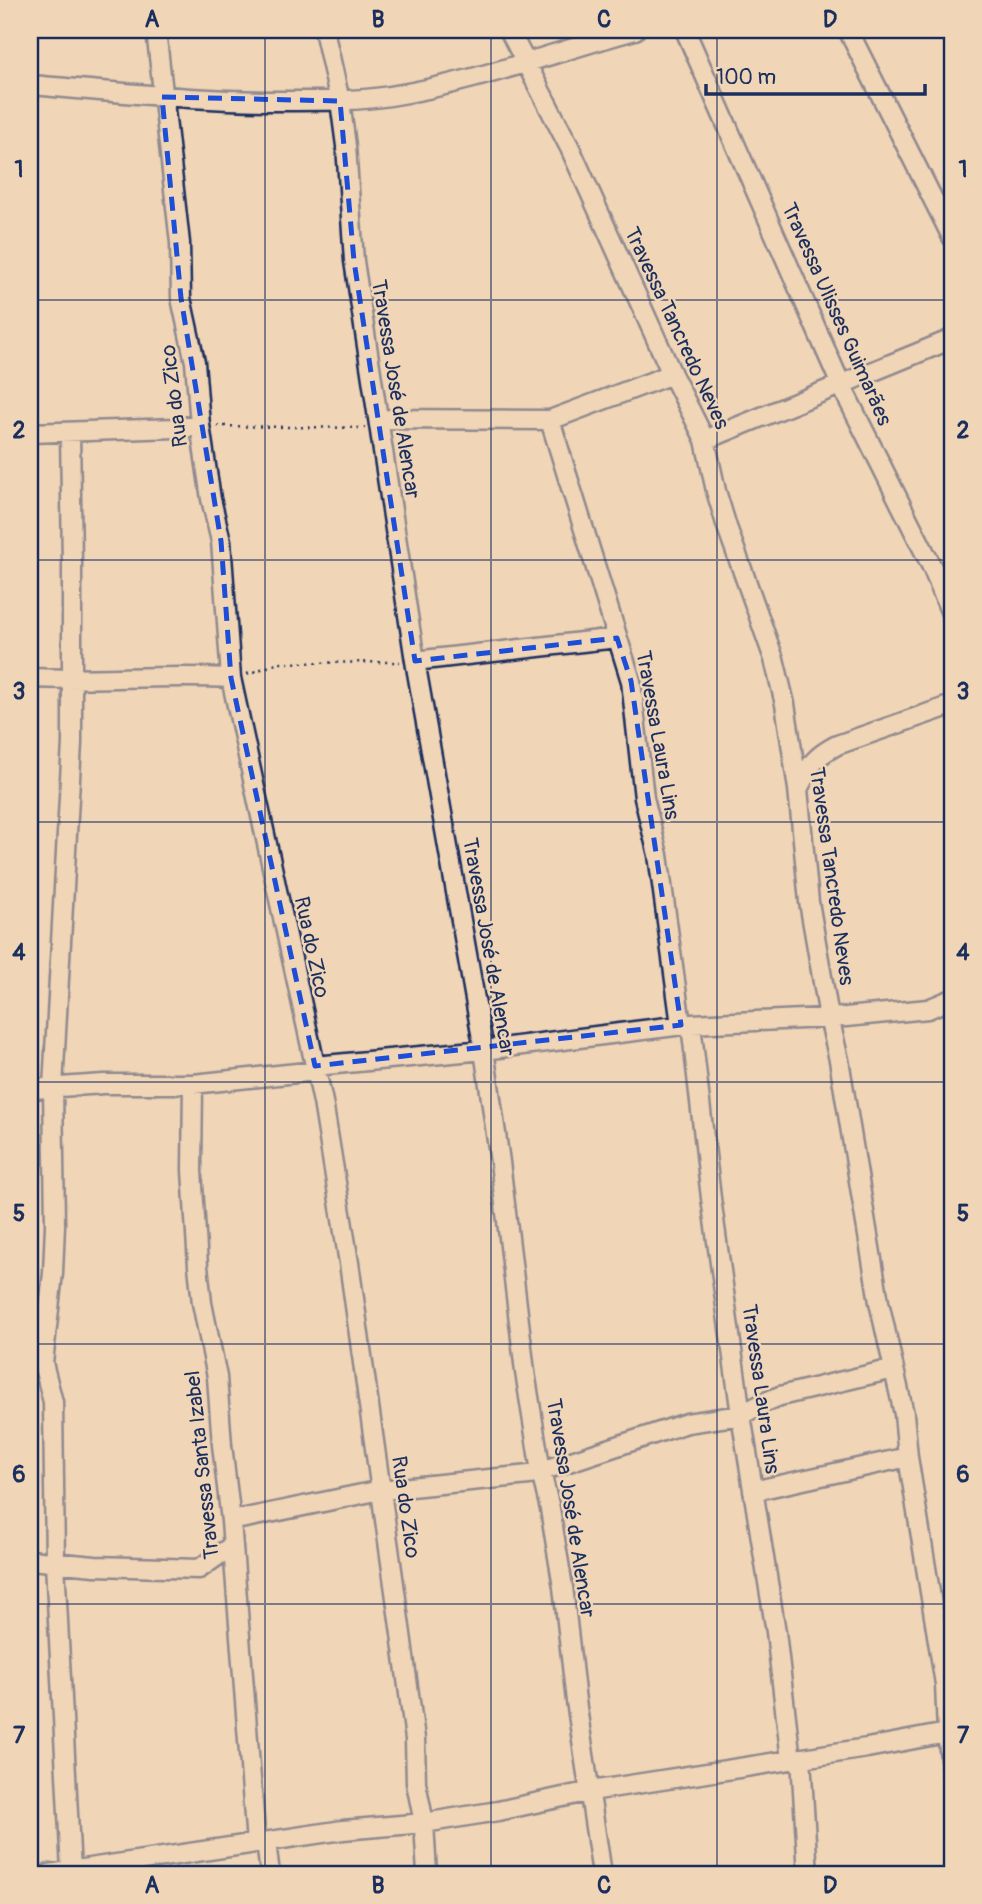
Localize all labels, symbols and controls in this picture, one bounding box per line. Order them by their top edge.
text: A [145,5,160,34]
text: B [371,5,385,34]
text: C [597,5,611,34]
text: D [823,5,837,34]
scale bar [706,52,924,96]
text: 100 m [716,64,776,91]
text: 1 [15,155,24,184]
text: 1 [959,155,968,184]
street label: Travessa Ulisses Guimarães [775,199,898,430]
street label: Travessa Tancredo Neves [618,223,736,434]
street label: Travessa José de Alencar [365,278,426,501]
street label: Rua do Zico [155,343,194,449]
text: 2 [13,416,26,445]
text: 2 [957,416,970,445]
street label: Travessa Laura Lins [629,649,686,822]
text: 3 [13,677,25,706]
text: 3 [957,677,969,706]
street label: Travessa Tancredo Neves [803,765,860,988]
street label: Travessa José de Alencar [456,836,521,1059]
street label: Rua do Zico [288,894,335,1000]
text: 4 [12,938,26,967]
text: 4 [956,938,970,967]
text: 5 [13,1199,25,1228]
text: 5 [957,1199,969,1228]
street label: Travessa Laura Lins [735,1303,786,1476]
street label: Travessa Santa Izabel [179,1369,226,1561]
street label: Travessa José de Alencar [540,1397,601,1620]
street label: Rua do Zico [385,1454,426,1560]
text: 6 [12,1460,26,1489]
text: 6 [956,1460,970,1489]
text: 7 [13,1721,26,1750]
text: 7 [957,1721,970,1750]
text: A [145,1871,160,1900]
text: B [371,1871,385,1900]
text: C [597,1871,611,1900]
text: D [823,1871,837,1900]

